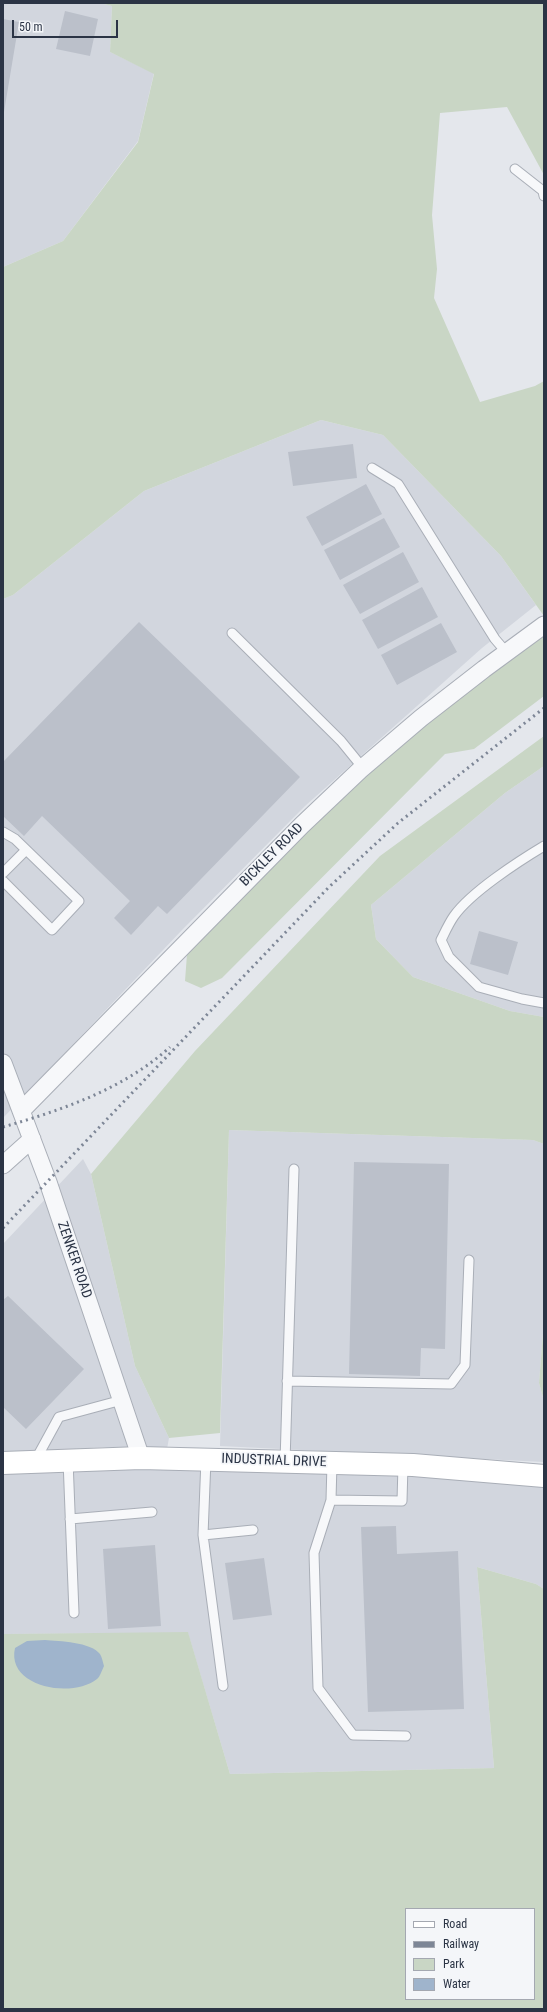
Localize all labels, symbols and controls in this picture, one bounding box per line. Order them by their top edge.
scale bar [14,12,120,38]
text: 50 m [19,20,43,34]
street label: BICKLEY ROAD [237,820,307,890]
street label: ZENKER ROAD [53,1219,95,1301]
street label: INDUSTRIAL DRIVE [221,1451,327,1471]
legend [405,1908,535,2000]
text: Road [443,1917,467,1931]
text: Railway [443,1937,479,1951]
text: Park [443,1957,464,1971]
text: Water [443,1977,471,1991]

